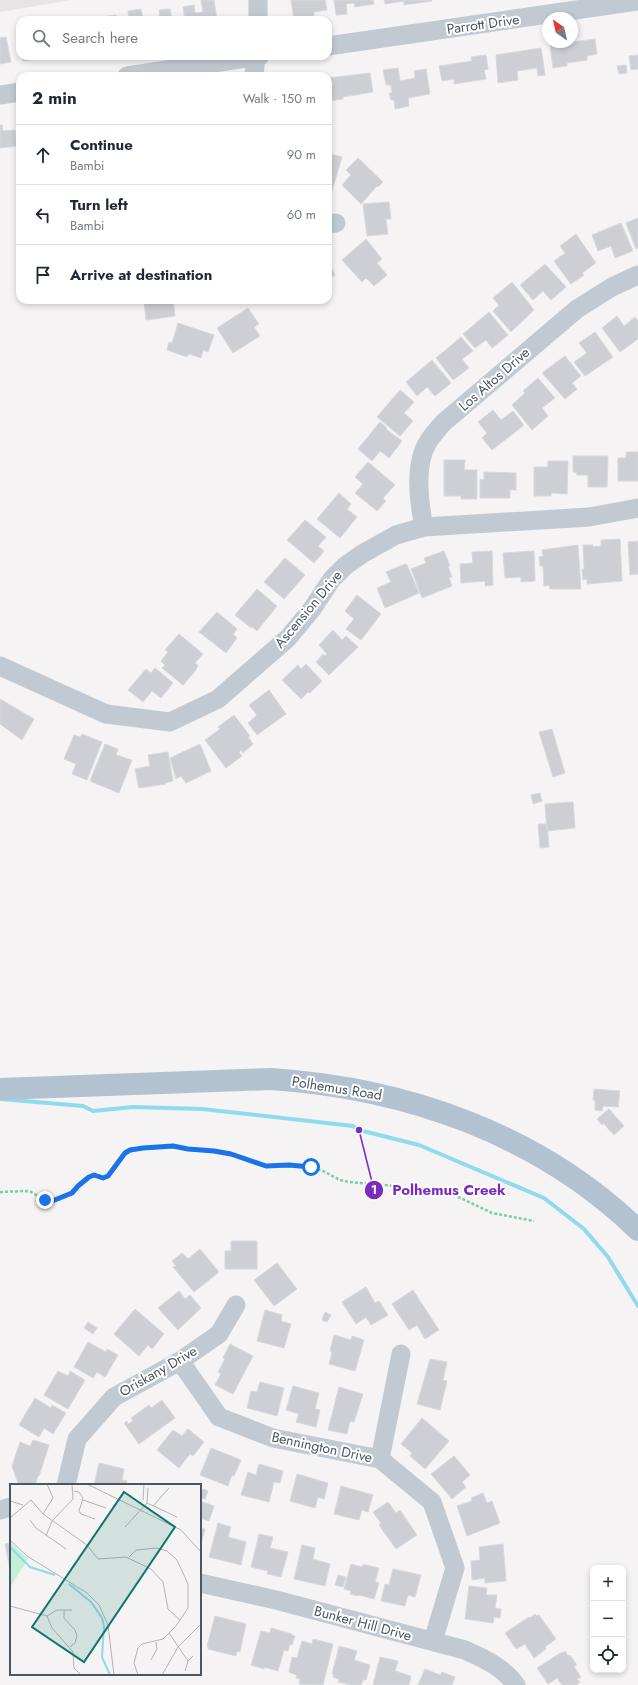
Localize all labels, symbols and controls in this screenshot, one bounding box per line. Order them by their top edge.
street label: Parrott Drive [445,9,521,39]
north arrow [542,12,578,48]
search box [16,16,332,60]
icon: search [30,27,52,49]
text: Search here [62,27,138,49]
text: 2 min [32,86,77,110]
text: Walk · 150 m [243,89,316,108]
text: Continue [70,134,133,156]
icon: ahead [32,144,54,166]
text: 90 m [287,145,316,164]
text: Bambi [70,156,104,175]
text: Turn left [70,194,128,216]
icon: left [32,204,54,226]
text: 60 m [287,205,316,224]
text: Bambi [70,216,104,235]
icon: arrive [32,264,54,286]
text: Arrive at destination [70,264,212,286]
street label: Los Altos Drive [454,343,534,415]
street label: Ascension Drive [270,566,346,652]
street label: Polhemus Road [290,1071,384,1105]
route start [302,1158,320,1176]
callout: Polhemus Creek [364,1176,513,1203]
text: Polhemus Creek [392,1179,506,1201]
text: 1 [371,1181,377,1199]
route end [36,1191,54,1209]
street label: Oriskany Drive [115,1341,201,1401]
street label: Bennington Drive [270,1427,374,1467]
inset map [10,1484,201,1675]
map controls [590,1565,626,1673]
button: + [590,1565,626,1601]
street label: Bunker Hill Drive [312,1600,414,1646]
button: − [590,1601,626,1637]
button: locate [590,1637,626,1673]

